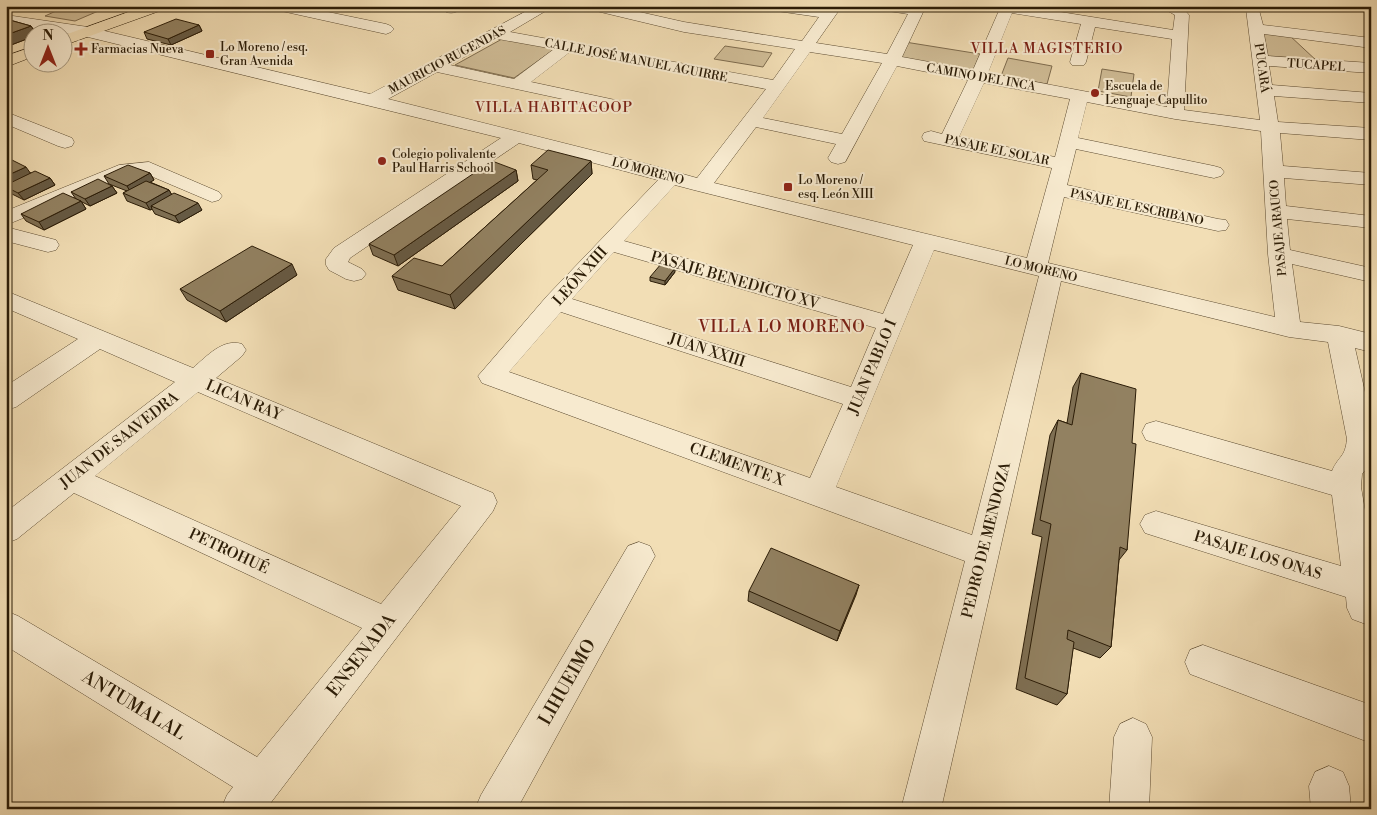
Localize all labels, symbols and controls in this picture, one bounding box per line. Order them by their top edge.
north arrow [22,22,72,72]
street label: MAURICIO RUGENDAS [386,23,509,98]
text: N [42,27,54,45]
street label: CALLE JOSÉ MANUEL AGUIRRE [543,33,729,86]
place label: Lo Moreno / esq. Gran Avenida [220,40,308,69]
district label: VILLA MAGISTERIO [969,40,1124,58]
place label: Farmacias Nueva [91,42,185,57]
street label: PUCARÁ [1251,42,1274,95]
marker: Farmacias Nueva [75,43,87,55]
marker: Lo Moreno / esq. Gran Avenida [204,48,216,60]
street label: TUCAPEL [1286,56,1346,75]
street label: CAMINO DEL INCA [925,60,1037,95]
place label: Escuela de Lenguaje Capullito [1105,79,1208,108]
marker: Escuela de Lenguaje Capullito [1089,87,1101,99]
district label: VILLA HABITACOOP [474,99,633,117]
street label: PASAJE EL SOLAR [943,132,1051,169]
place label: Colegio polivalente Paul Harris School [392,147,496,176]
marker: Colegio polivalente Paul Harris School [376,155,388,167]
street label: LO MORENO [610,155,686,188]
place label: Lo Moreno / esq. León XIII [798,173,874,202]
street label: PASAJE ARAUCO [1267,179,1290,277]
marker: Lo Moreno / esq. León XIII [782,181,794,193]
street label: PASAJE EL ESCRIBANO [1069,186,1205,229]
street label: LEÓN XIII [548,242,612,310]
street label: PASAJE BENEDICTO XV [648,247,822,314]
street label: LO MORENO [1003,253,1079,286]
street label: JUAN PABLO I [843,316,901,419]
district label: VILLA LO MORENO [697,317,866,337]
street label: JUAN XXIII [665,329,748,372]
street label: LICAN RAY [203,376,286,425]
street label: JUAN DE SAAVEDRA [55,387,183,494]
street label: CLEMENTE X [687,439,788,491]
street label: PEDRO DE MENDOZA [958,459,1015,620]
street label: PETROHUÉ [186,524,272,578]
street label: PASAJE LOS ONAS [1192,527,1324,584]
street label: ENSENADA [322,608,402,702]
street label: LIHUEIMO [534,635,601,729]
street label: ANTUMALAL [77,665,190,745]

